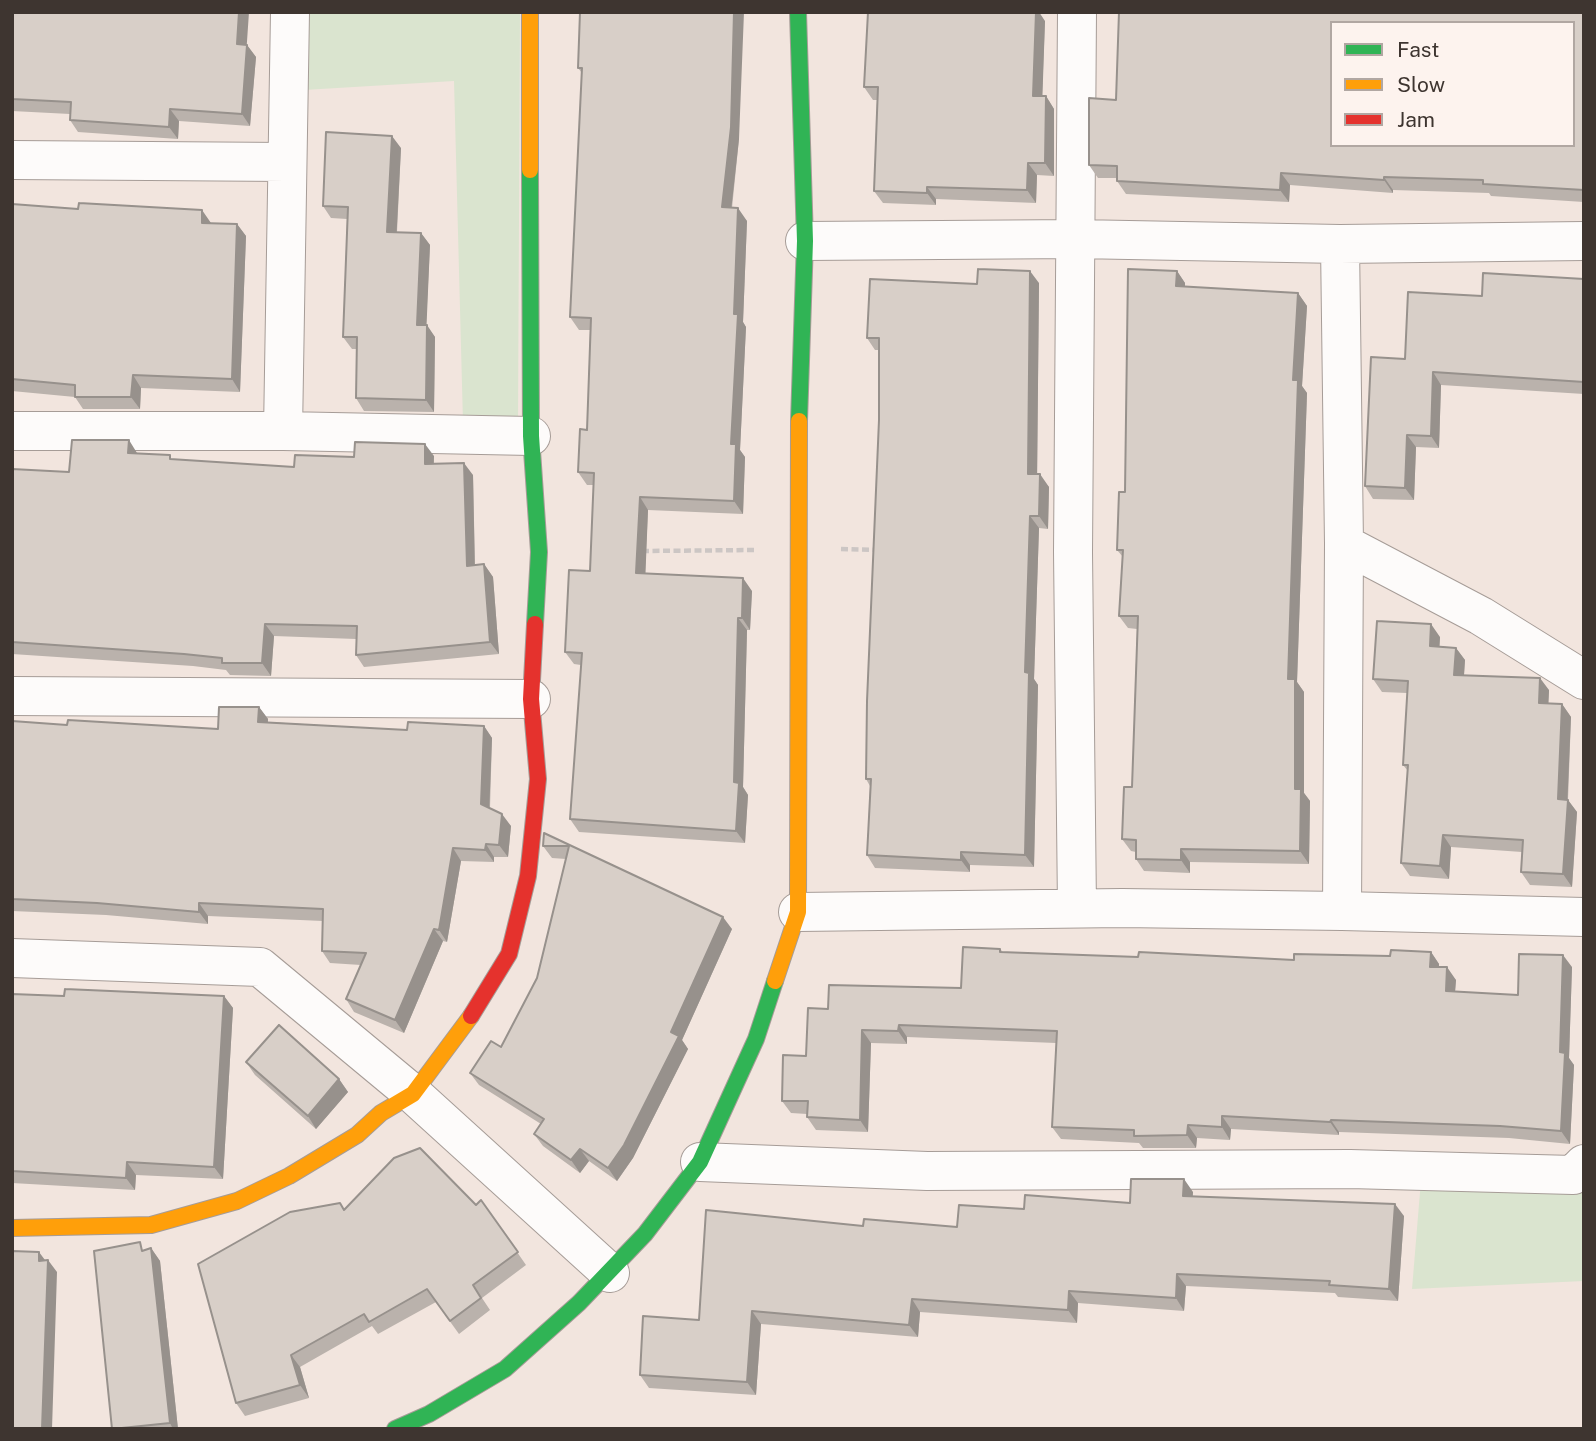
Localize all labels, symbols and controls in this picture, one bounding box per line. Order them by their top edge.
legend [1330,21,1575,147]
text: Fast [1397,37,1439,62]
text: Slow [1397,72,1445,97]
text: Jam [1397,107,1435,132]

